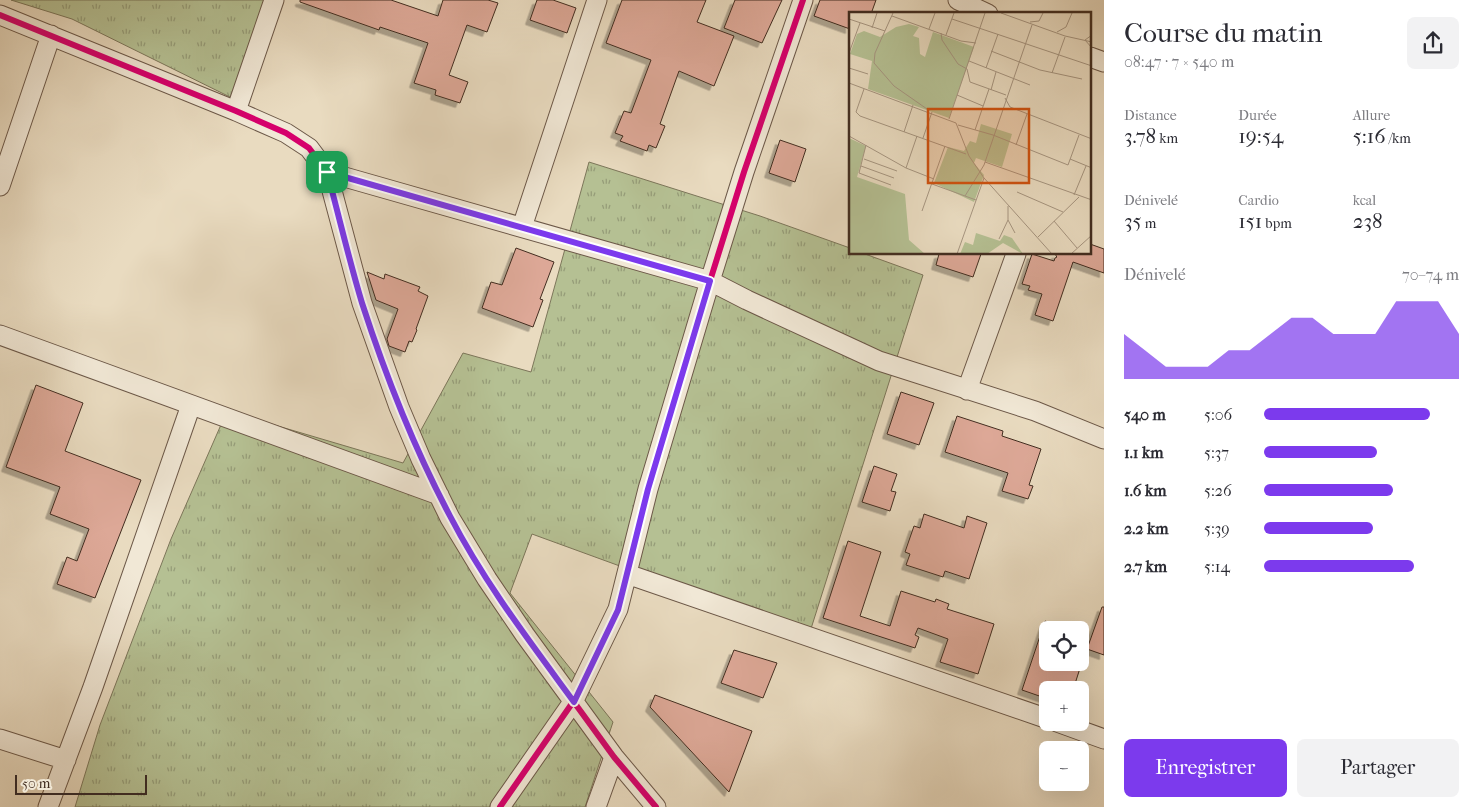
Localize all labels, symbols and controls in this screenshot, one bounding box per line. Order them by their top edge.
inset map [849,12,1092,255]
text: Course du matin [1124,16,1323,49]
button: share [1407,17,1459,69]
text: 08:47 · 7 × 540 m [1124,52,1234,71]
text: Distance [1124,107,1177,124]
text: Durée [1238,107,1277,124]
text: Allure [1353,107,1390,124]
text: 3.78 [1124,124,1156,148]
text: 19:54 [1238,124,1283,148]
text: 5:16 [1353,124,1386,148]
text: km [1156,130,1178,147]
text: /km [1386,130,1411,147]
pin [306,151,348,193]
icon: arrive [313,158,341,186]
text: Dénivelé [1124,192,1178,209]
text: Cardio [1238,192,1279,209]
text: kcal [1353,192,1376,209]
text: 35 [1124,209,1142,233]
text: 151 [1238,209,1262,233]
text: 238 [1353,209,1383,233]
text: m [1142,215,1156,232]
text: bpm [1262,215,1292,232]
text: Dénivelé [1124,265,1186,284]
text: 70–74 m [1402,265,1459,284]
text: 540 m [1124,405,1166,424]
text: 5:06 [1204,405,1232,424]
text: 1.1 km [1124,443,1163,462]
text: 5:37 [1204,443,1229,462]
text: 1.6 km [1124,481,1166,500]
text: 5:26 [1204,481,1232,500]
text: 2.2 km [1124,519,1169,538]
text: 5:39 [1204,519,1230,538]
text: 2.7 km [1124,557,1167,576]
text: 5:14 [1204,557,1230,576]
map controls [1039,621,1089,791]
button: locate [1039,621,1089,671]
button: + [1039,681,1089,731]
button: Enregistrer [1124,739,1287,797]
button: Partager [1297,739,1459,797]
button: − [1039,741,1089,791]
scale bar [15,772,148,795]
text: 50 m [22,775,50,792]

